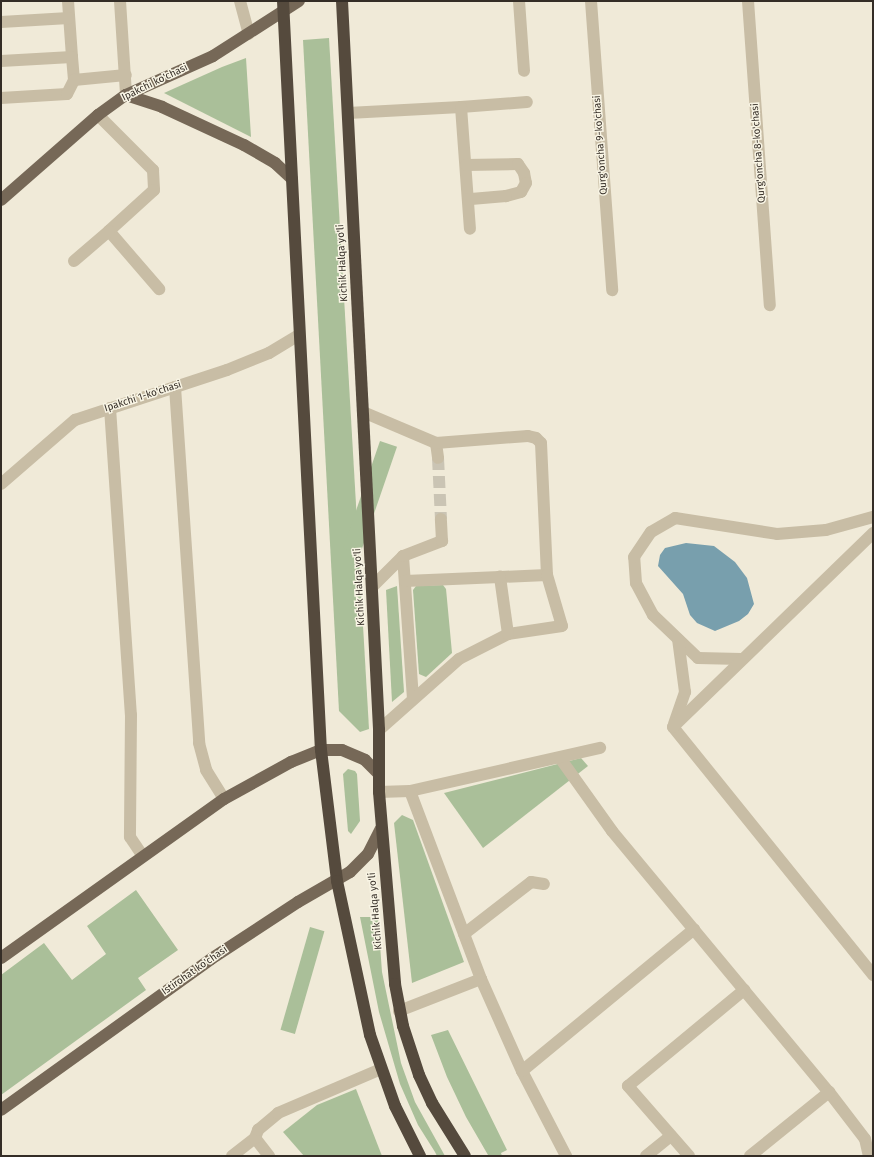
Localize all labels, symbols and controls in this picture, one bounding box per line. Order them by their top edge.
street label: Ipakchi ko'chasi [120,62,190,104]
street label: Qurg'oncha 9-ko'chasi [592,95,610,195]
street label: Qurg'oncha 8-ko'chasi [750,103,768,203]
street label: Kichik Halqa yo'li [335,224,351,302]
street label: Ipakchi 1-ko'chasi [103,379,183,415]
street label: Kichik Halqa yo'li [352,548,368,626]
street label: Kichik Halqa yo'li [367,872,385,950]
street label: Istirohat ko'chasi [160,944,230,998]

